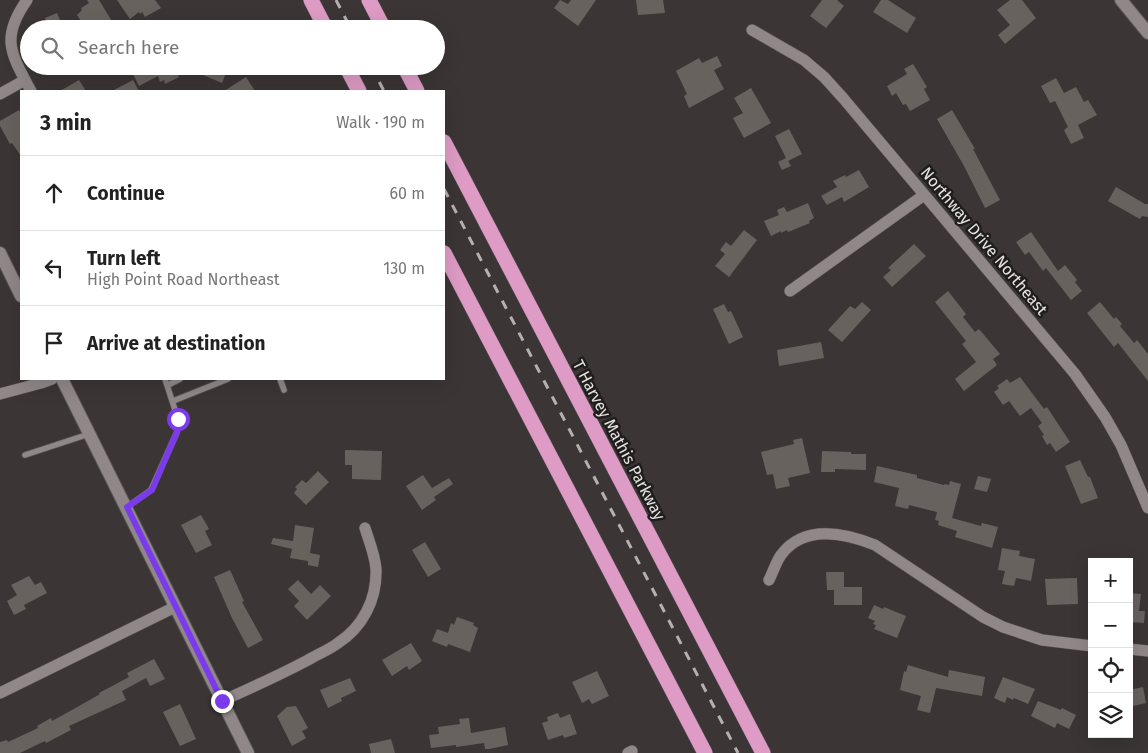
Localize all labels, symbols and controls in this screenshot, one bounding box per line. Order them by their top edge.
search box [20,20,445,75]
icon: search [38,34,66,62]
text: Search here [78,36,179,59]
text: 3 min [40,110,92,136]
text: Walk · 190 m [336,113,425,132]
street label: Northway Drive Northeast [917,163,1052,319]
icon: ahead [40,179,68,207]
text: Continue [87,182,165,205]
text: 60 m [390,184,425,203]
text: Turn left [87,247,161,270]
icon: left [40,254,68,282]
text: 130 m [383,259,425,278]
text: High Point Road Northeast [87,270,279,289]
icon: arrive [40,329,68,357]
text: Arrive at destination [87,332,266,355]
street label: T Harvey Mathis Parkway [569,357,669,523]
route start [167,408,190,431]
map controls [1088,558,1133,738]
button: + [1088,558,1133,603]
button: − [1088,603,1133,648]
button: locate [1088,648,1133,693]
route end [211,690,234,713]
button: layers [1088,693,1133,738]

